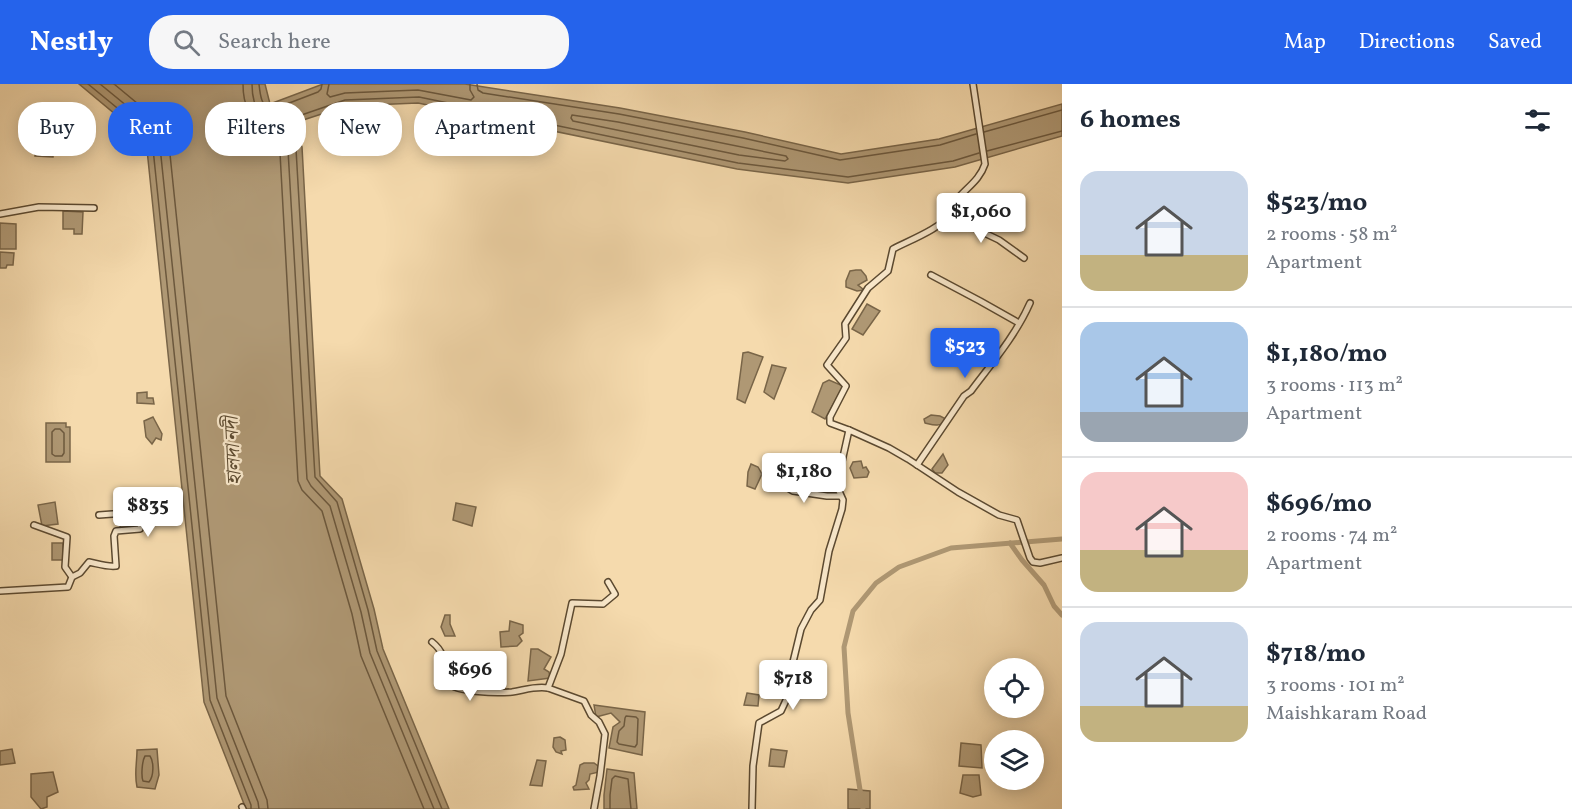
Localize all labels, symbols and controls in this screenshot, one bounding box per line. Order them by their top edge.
search box [149,15,569,69]
text: Nestly [30,23,113,62]
icon: search [170,26,203,59]
text: Search here [218,27,331,58]
text: Map [1284,28,1326,57]
text: Directions [1359,28,1455,57]
text: Saved [1488,28,1542,57]
chip: Buy [18,102,96,156]
chip: Rent [108,102,193,156]
chip: Filters [205,102,306,156]
chip: New [318,102,402,156]
chip: Apartment [414,102,557,156]
text: 6 homes [1080,102,1181,138]
icon: filters [1521,104,1554,137]
text: $523/mo [1266,185,1367,221]
pin: $1,060 [932,193,1030,244]
icon: home [1128,195,1200,267]
text: $1,060 [951,198,1011,226]
text: 2 rooms · 58 m² [1266,221,1397,249]
text: Apartment [1266,249,1362,277]
pin: $523 [929,328,1001,379]
text: $523 [944,333,986,361]
text: $1,180/mo [1266,336,1387,372]
icon: home [1128,346,1200,418]
text: 3 rooms · 113 m² [1266,372,1403,400]
text: Apartment [1266,400,1362,428]
water label: হালদা নদী [218,414,250,486]
pin: $1,180 [755,453,853,504]
text: $1,180 [776,458,832,486]
text: $696/mo [1266,486,1372,522]
pin: $835 [112,487,184,538]
text: $835 [127,492,169,520]
icon: home [1128,496,1200,568]
text: 2 rooms · 74 m² [1266,522,1397,550]
text: Apartment [1266,550,1362,578]
text: $718/mo [1266,636,1366,672]
icon: home [1128,646,1200,718]
pin: $696 [434,651,506,702]
text: $696 [448,656,492,684]
map controls [984,658,1044,790]
button: locate [984,658,1044,718]
pin: $718 [757,660,829,711]
text: $718 [773,665,813,693]
text: 3 rooms · 101 m² [1266,672,1405,700]
text: Maishkaram Road [1266,700,1427,728]
button: layers [984,730,1044,790]

